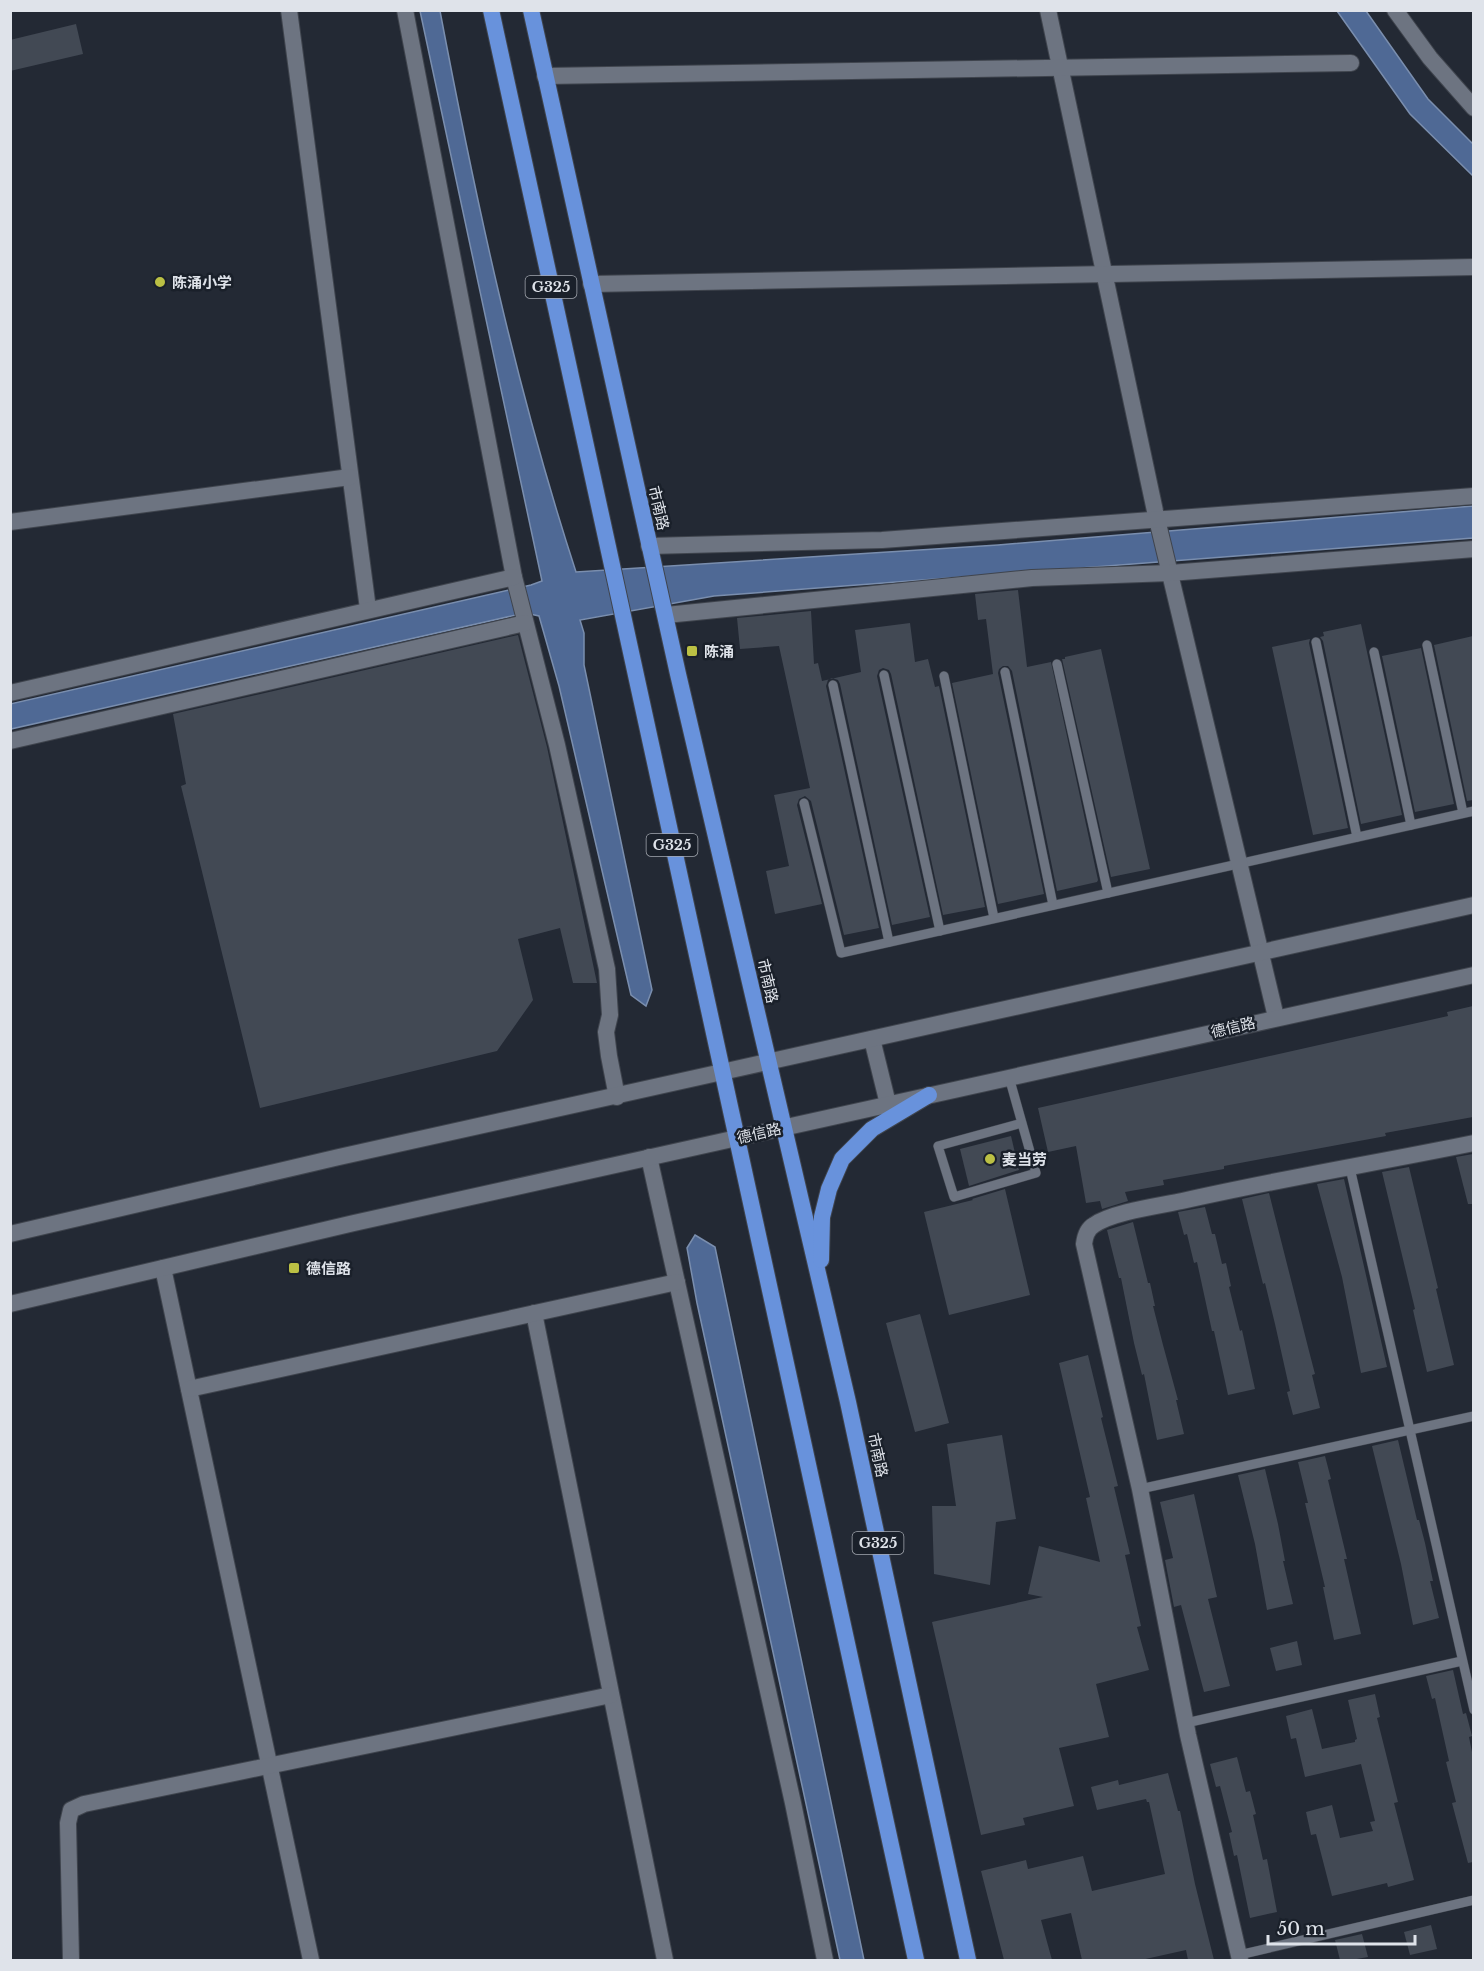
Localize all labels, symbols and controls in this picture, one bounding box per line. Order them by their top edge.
place label: 陈涌小学 [172,273,232,292]
marker: 陈涌小学 [153,275,167,289]
road number: G325 [526,276,576,298]
street label: 市南路 [645,484,673,532]
place label: 陈涌 [704,642,734,661]
marker: 陈涌 [685,644,699,658]
road number: G325 [646,834,698,856]
street label: 市南路 [754,957,782,1005]
street label: 德信路 [1209,1013,1257,1041]
street label: 德信路 [735,1119,783,1147]
place label: 麦当劳 [1002,1150,1047,1169]
marker: 麦当劳 [983,1152,997,1166]
place label: 德信路 [306,1259,351,1278]
marker: 德信路 [287,1261,301,1275]
street label: 市南路 [864,1431,892,1479]
road number: G325 [852,1532,904,1554]
scale bar [1268,1908,1415,1946]
text: 50 m [1277,1918,1325,1940]

